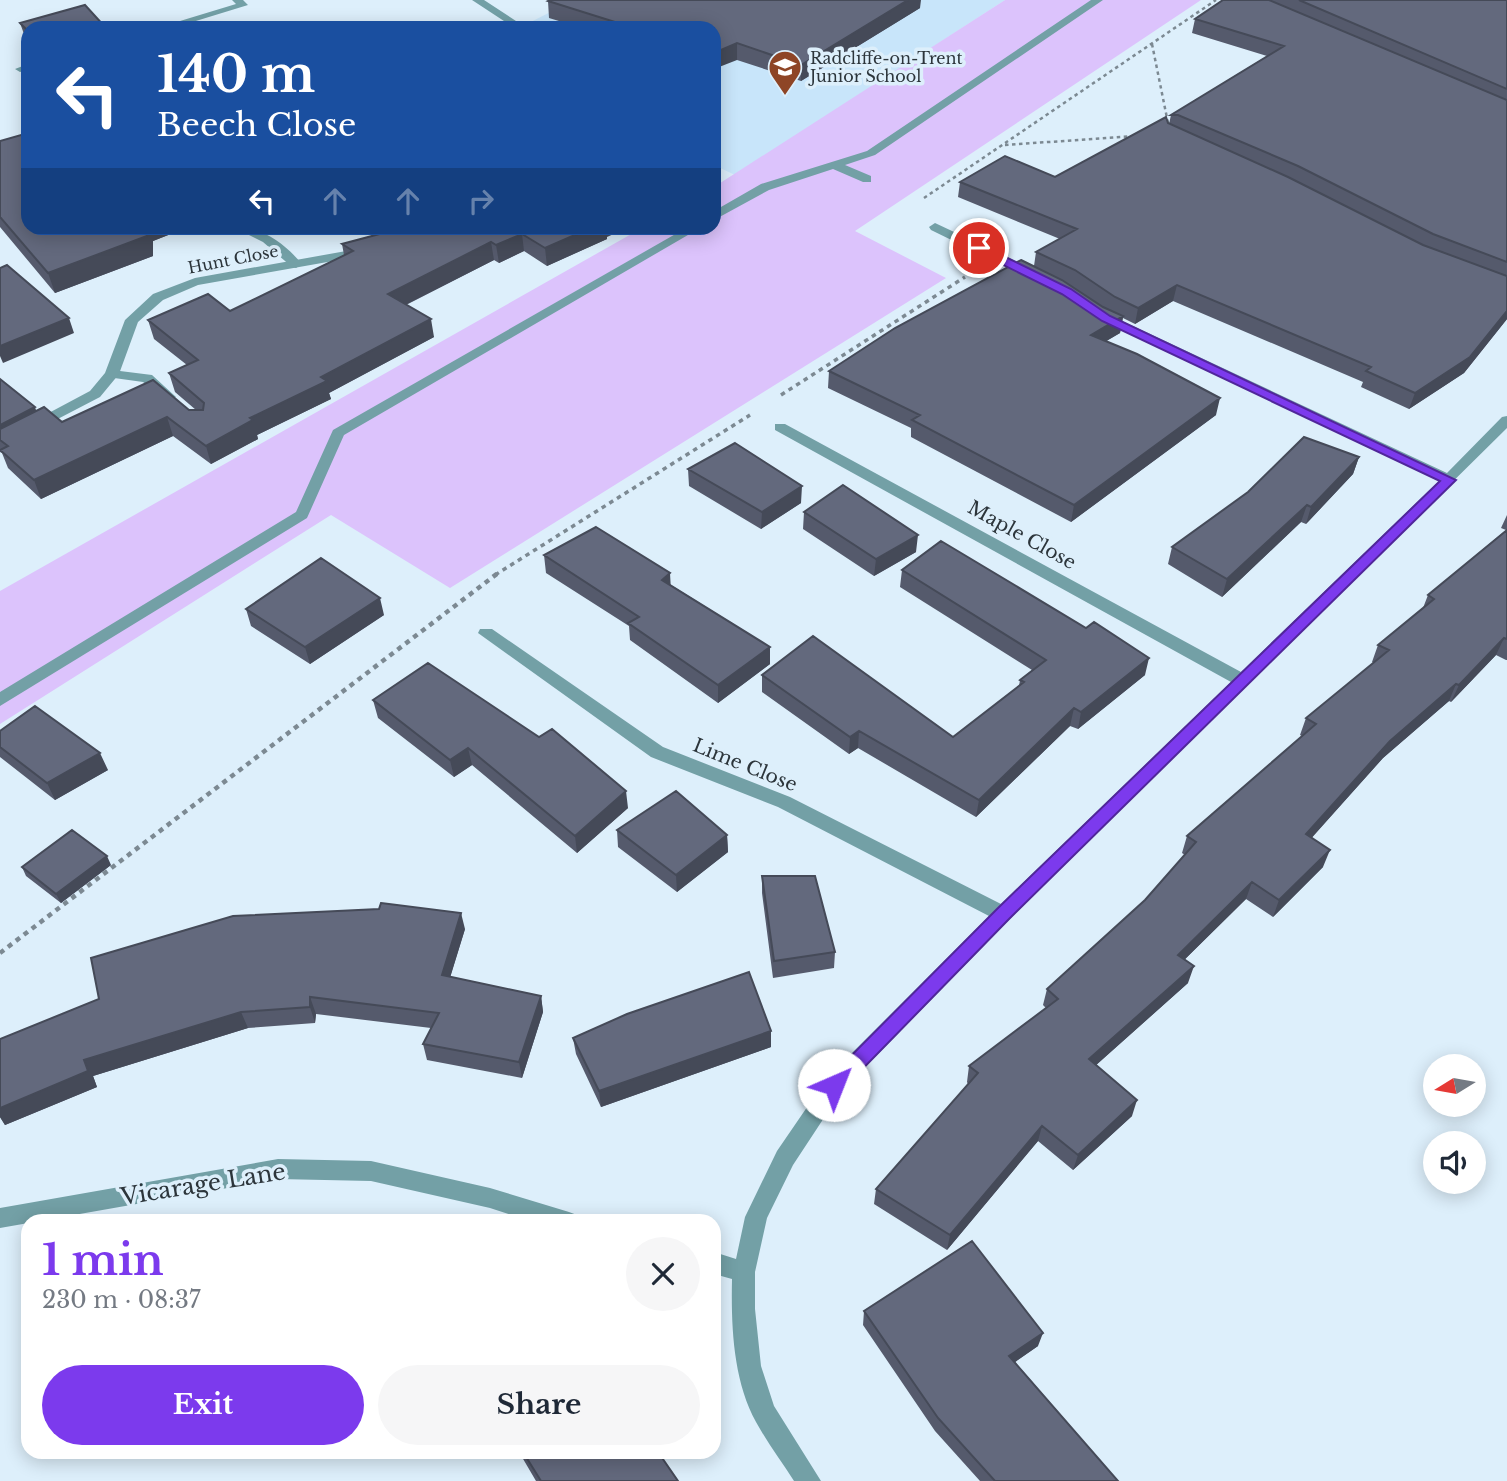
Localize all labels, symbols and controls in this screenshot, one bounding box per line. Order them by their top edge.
text: 140 m [157,44,315,105]
school or university icon: Radcliffe-on-Trent Junior School [766,48,804,97]
place label: Radcliffe-on-Trent Junior School [808,48,963,86]
icon: left [42,49,133,140]
text: Beech Close [157,105,356,145]
icon: left [243,182,281,220]
icon: ahead [316,182,354,220]
icon: ahead [389,182,427,220]
icon: right [462,182,500,220]
pin [949,218,1009,278]
icon: arrive [960,229,998,267]
street label: Hunt Close [186,240,280,278]
street label: Maple Close [964,496,1080,574]
street label: Lime Close [690,734,800,796]
position arrow [797,1048,871,1122]
north arrow [1423,1054,1486,1116]
map controls [1423,1054,1486,1194]
button: sound [1423,1131,1486,1194]
street label: Vicarage Lane [118,1157,287,1211]
text: 1 min [42,1234,164,1286]
button: close [626,1237,700,1311]
text: 230 m · 08:37 [42,1286,200,1314]
button: Exit [42,1365,364,1445]
button: Share [378,1365,700,1445]

